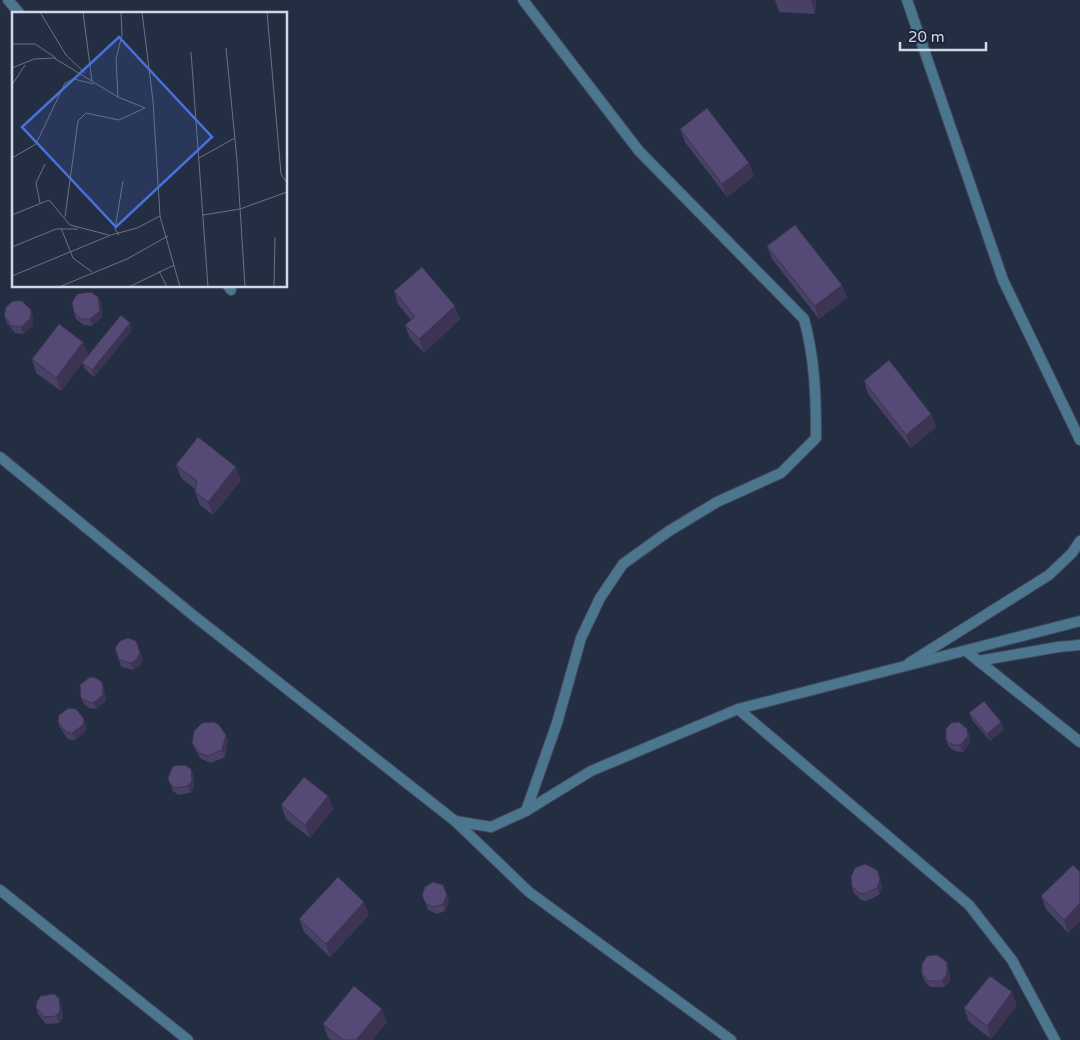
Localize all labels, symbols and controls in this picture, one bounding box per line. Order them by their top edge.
inset map [12,12,288,288]
scale bar [900,20,986,52]
text: 20 m [908,28,945,46]

